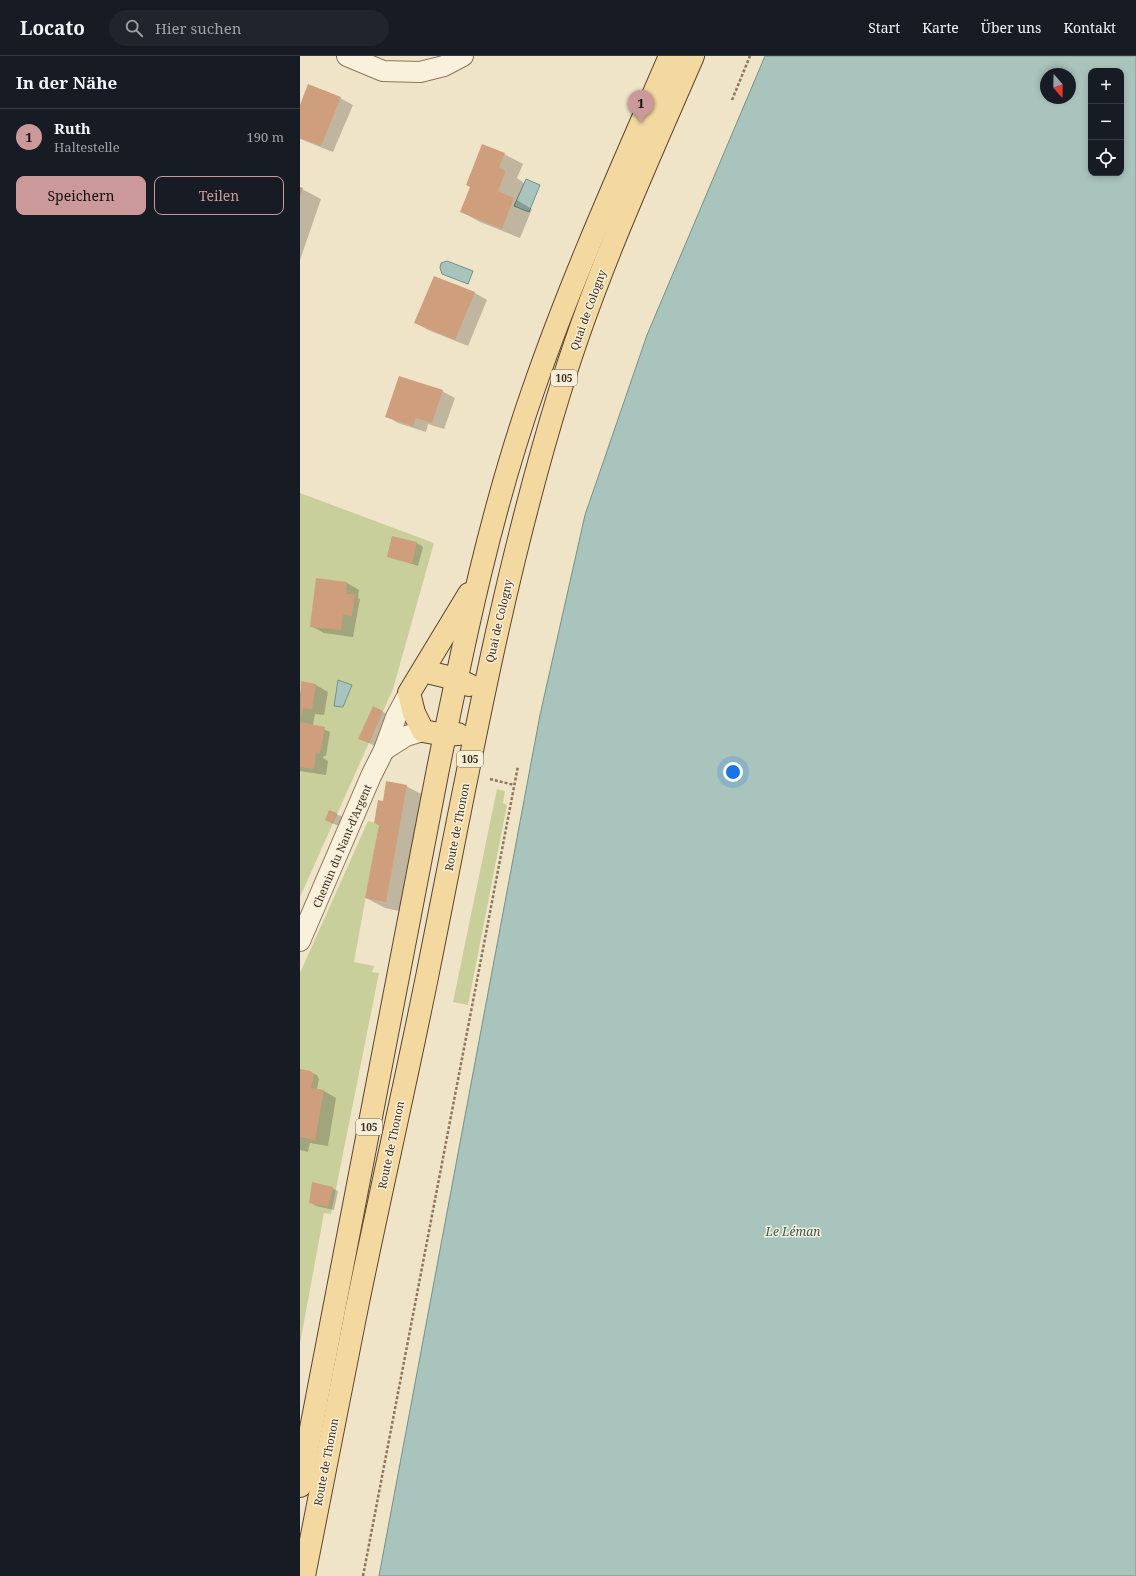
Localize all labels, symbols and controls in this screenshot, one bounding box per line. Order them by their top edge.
search box [109,10,389,46]
text: Locato [20,15,85,41]
icon: search [123,17,145,39]
text: Hier suchen [155,18,241,38]
text: Start [868,18,900,37]
text: Karte [922,18,959,37]
text: Über uns [981,18,1041,37]
text: Kontakt [1063,18,1116,37]
north arrow [1040,68,1076,104]
map controls [1088,68,1124,176]
button: + [1088,68,1124,104]
text: In der Nähe [16,71,117,94]
pin: 1 [628,90,654,123]
button: − [1088,104,1124,140]
text: Ruth [54,118,91,138]
text: 1 [25,128,33,146]
text: 190 m [247,128,284,146]
text: Haltestelle [54,138,120,156]
button: locate [1088,140,1124,176]
button: Speichern [16,176,146,215]
button: Teilen [154,176,284,215]
street label: Quai de Cologny [566,267,609,352]
road number: 105 [551,370,577,386]
street label: Quai de Cologny [482,577,516,664]
road number: 105 [457,751,483,767]
your location [723,762,743,782]
street label: Chemin du Nant-d'Argent [309,782,374,910]
street label: Route de Thonon [441,782,472,872]
street label: Route de Thonon [374,1100,407,1190]
road number: 105 [356,1119,382,1135]
water label: Le Léman [765,1223,820,1240]
street label: Route de Thonon [310,1417,341,1507]

